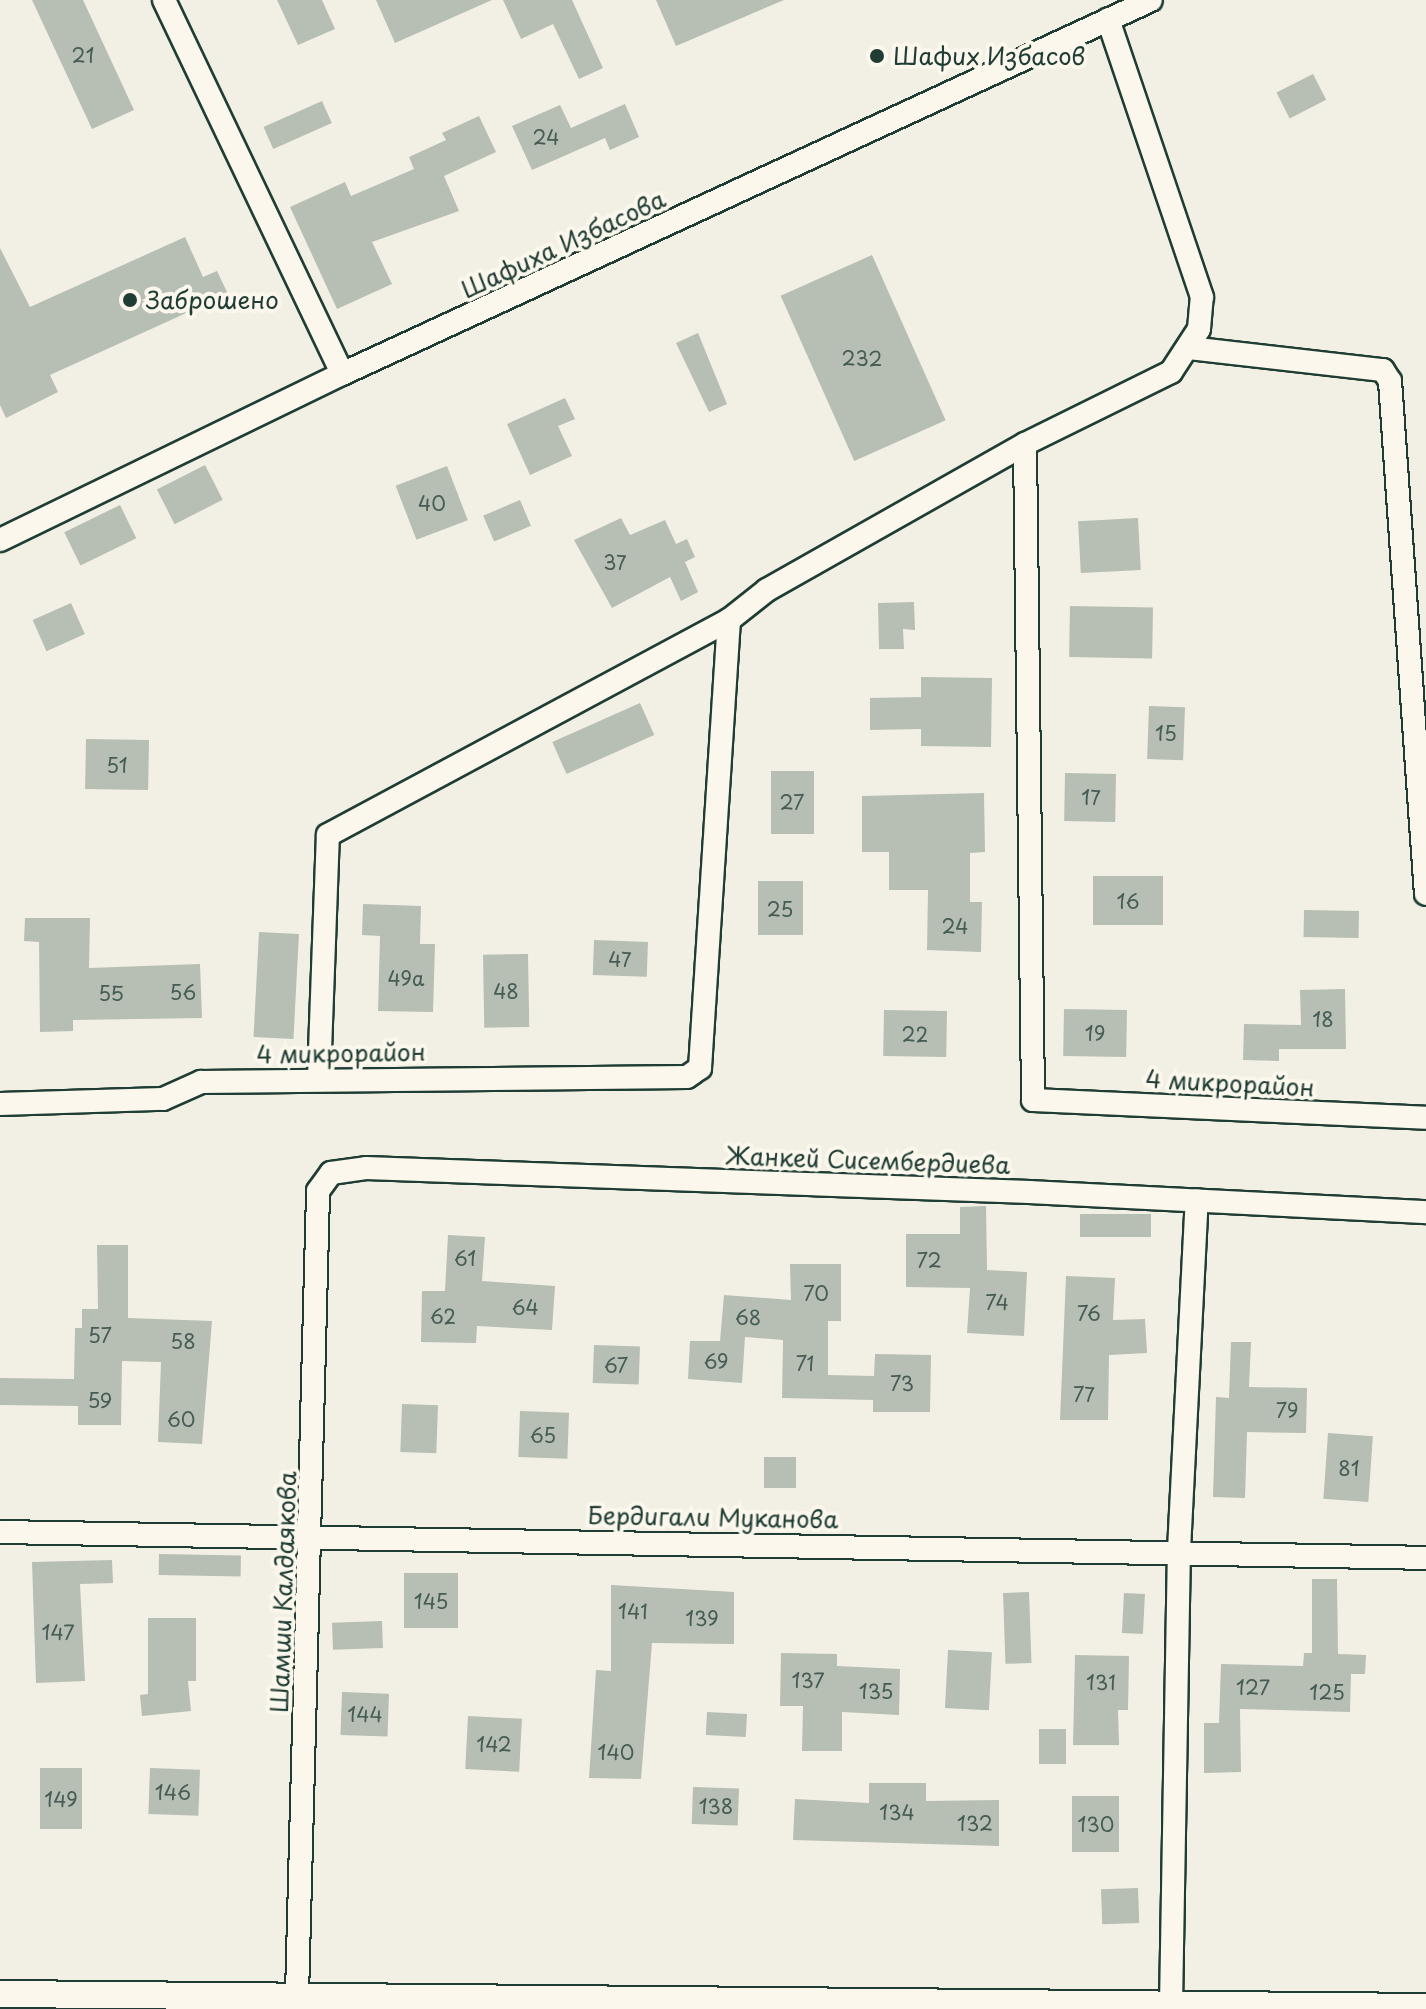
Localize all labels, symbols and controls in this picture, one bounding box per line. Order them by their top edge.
place label: Шафих Избасов [893,42,1086,70]
house number: 21 [71,43,95,67]
marker: Шафих Избасов [868,47,886,65]
house number: 24 [533,125,559,149]
street label: Шафиха Избасова [456,184,670,304]
place label: Заброшено [146,286,279,314]
marker: Заброшено [121,291,139,309]
house number: 232 [842,346,882,370]
house number: 40 [418,491,446,515]
house number: 37 [603,550,627,574]
house number: 15 [1155,721,1177,745]
house number: 51 [106,753,128,777]
house number: 17 [1081,785,1101,809]
house number: 27 [780,790,804,814]
house number: 16 [1117,889,1139,913]
house number: 25 [767,897,793,921]
house number: 24 [942,914,968,938]
house number: 47 [608,947,632,971]
house number: 49а [388,966,424,990]
house number: 48 [493,979,519,1003]
house number: 56 [170,980,196,1004]
house number: 55 [98,981,124,1005]
house number: 18 [1312,1007,1334,1031]
house number: 19 [1085,1021,1105,1045]
house number: 22 [902,1022,928,1046]
street label: 4 микрорайон [256,1037,426,1069]
street label: 4 микрорайон [1145,1064,1315,1102]
street label: Жанкей Сисембердиева [725,1141,1011,1179]
house number: 61 [454,1246,476,1270]
house number: 72 [916,1248,942,1272]
house number: 70 [803,1281,829,1305]
house number: 74 [985,1290,1009,1314]
house number: 64 [511,1295,539,1319]
house number: 76 [1077,1301,1101,1325]
house number: 62 [430,1304,456,1328]
house number: 68 [735,1305,761,1329]
house number: 57 [88,1323,112,1347]
house number: 58 [170,1329,196,1353]
house number: 69 [703,1349,729,1373]
house number: 71 [796,1351,814,1375]
house number: 67 [604,1353,628,1377]
house number: 73 [890,1371,914,1395]
house number: 77 [1073,1382,1095,1406]
house number: 59 [88,1388,112,1412]
house number: 79 [1276,1398,1298,1422]
house number: 60 [167,1407,195,1431]
house number: 65 [530,1423,556,1447]
house number: 81 [1338,1456,1360,1480]
street label: Шамши Калдаякова [264,1470,302,1714]
street label: Бердигали Муканова [587,1500,839,1534]
house number: 145 [414,1589,448,1613]
house number: 141 [618,1599,648,1623]
house number: 139 [685,1606,719,1630]
house number: 147 [41,1620,75,1644]
house number: 137 [791,1668,825,1692]
house number: 131 [1086,1670,1116,1694]
house number: 127 [1236,1675,1270,1699]
house number: 135 [859,1679,893,1703]
house number: 125 [1309,1680,1345,1704]
house number: 144 [347,1702,383,1726]
house number: 142 [476,1732,512,1756]
house number: 140 [598,1740,634,1764]
house number: 146 [155,1780,191,1804]
house number: 149 [44,1787,78,1811]
house number: 138 [699,1794,733,1818]
house number: 134 [879,1800,915,1824]
house number: 132 [957,1811,993,1835]
house number: 130 [1078,1812,1114,1836]

